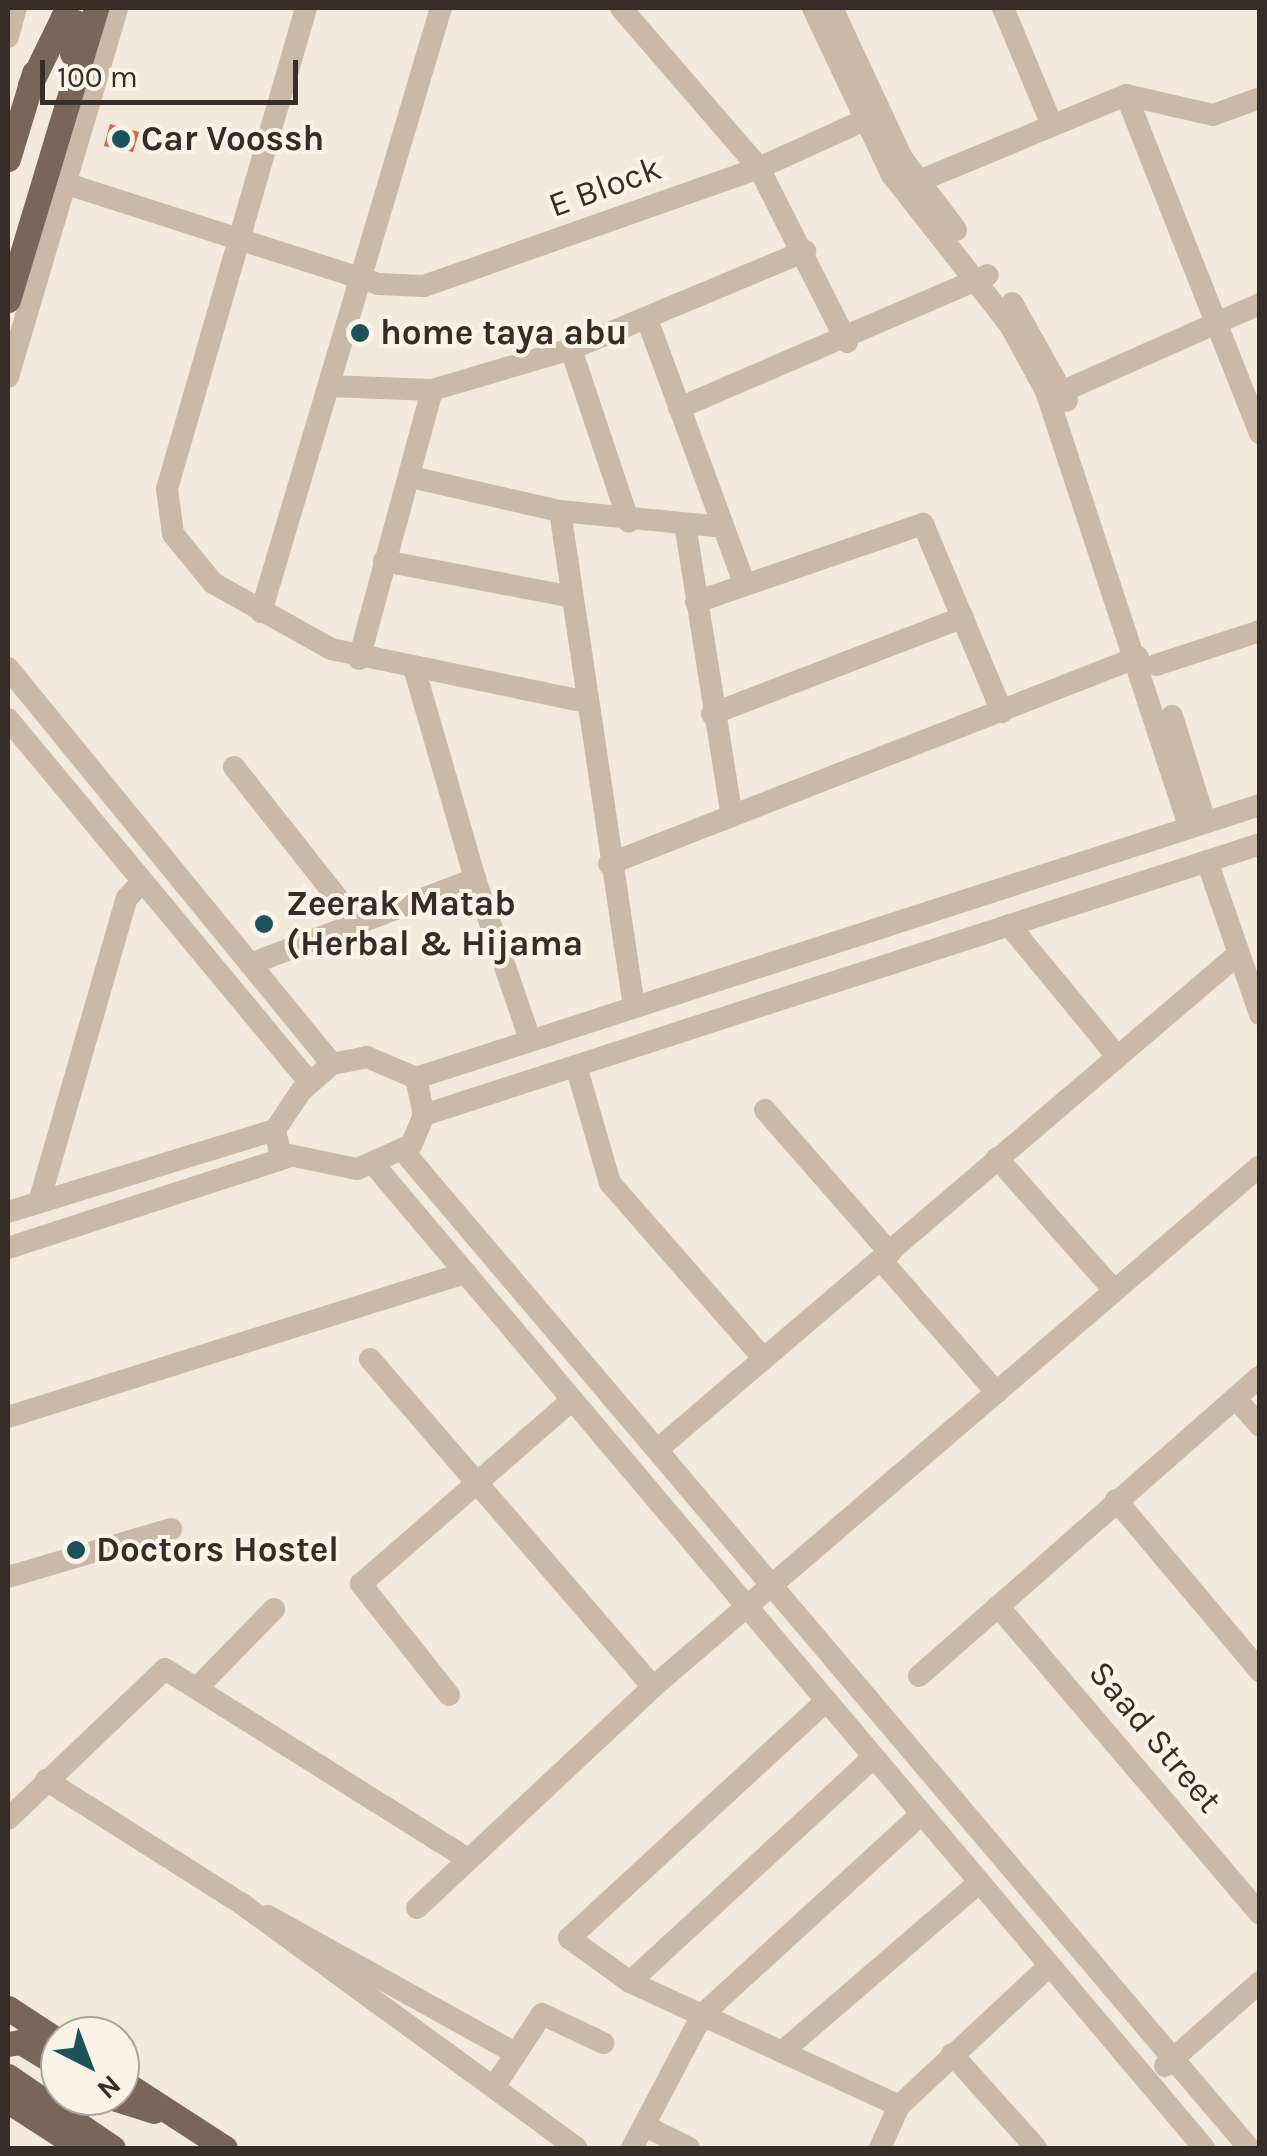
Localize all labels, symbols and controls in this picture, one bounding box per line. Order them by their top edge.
scale bar [45,40,302,102]
text: 100 m [57,59,138,95]
place label: Car Voossh [141,118,324,160]
marker: Car Voossh [110,128,132,150]
street label: E Block [543,147,667,227]
place label: home taya abu [380,312,627,354]
marker: home taya abu [349,322,371,344]
place label: Zeerak Matab (Herbal & Hijama [286,883,583,965]
marker: Zeerak Matab (Herbal & Hijama [251,911,277,937]
place label: Doctors Hostel [96,1529,339,1571]
marker: Doctors Hostel [65,1539,87,1561]
street label: Saad Street [1080,1653,1230,1821]
north arrow [40,2016,140,2116]
text: N [91,2068,128,2106]

